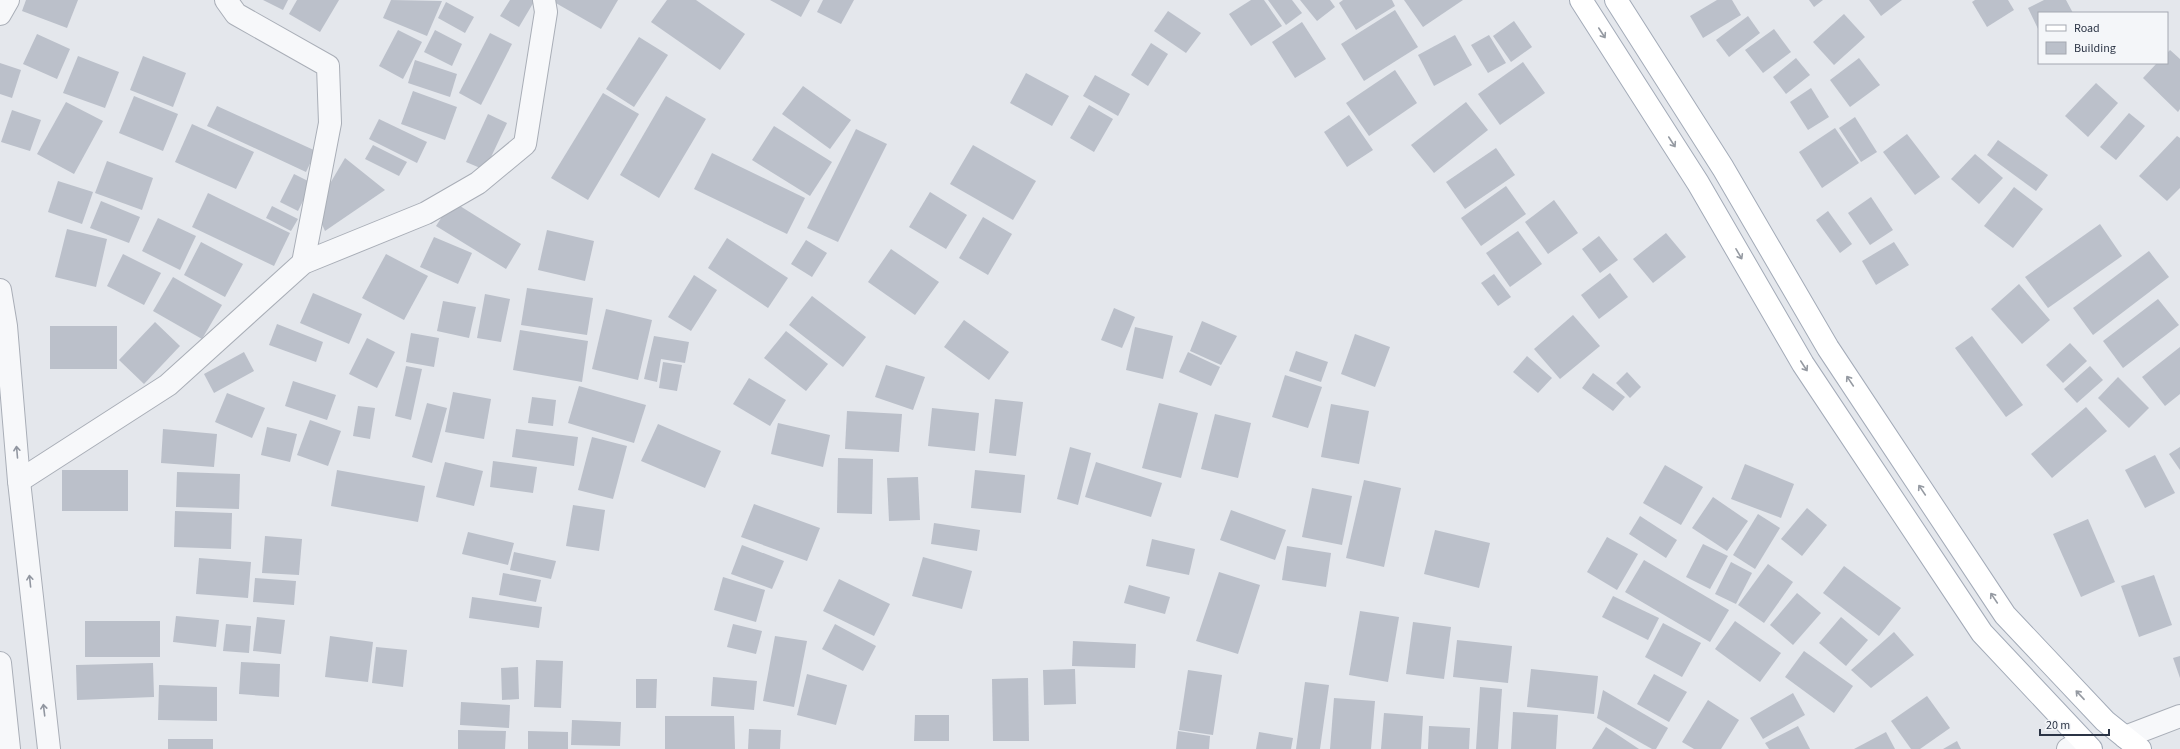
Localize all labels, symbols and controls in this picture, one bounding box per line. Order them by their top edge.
legend [2038,12,2168,64]
text: Road [2074,20,2100,37]
one-way arrow [1598,27,1606,38]
text: Building [2074,40,2116,57]
one-way arrow [1668,137,1676,148]
one-way arrow [1735,248,1743,260]
one-way arrow [1800,360,1808,371]
one-way arrow [1846,376,1854,387]
one-way arrow [13,446,20,459]
one-way arrow [1918,484,1926,495]
one-way arrow [26,575,34,588]
one-way arrow [1990,593,1998,604]
one-way arrow [2076,690,2085,700]
one-way arrow [40,704,48,717]
scale bar [2040,711,2109,737]
text: 20 m [2046,717,2070,734]

